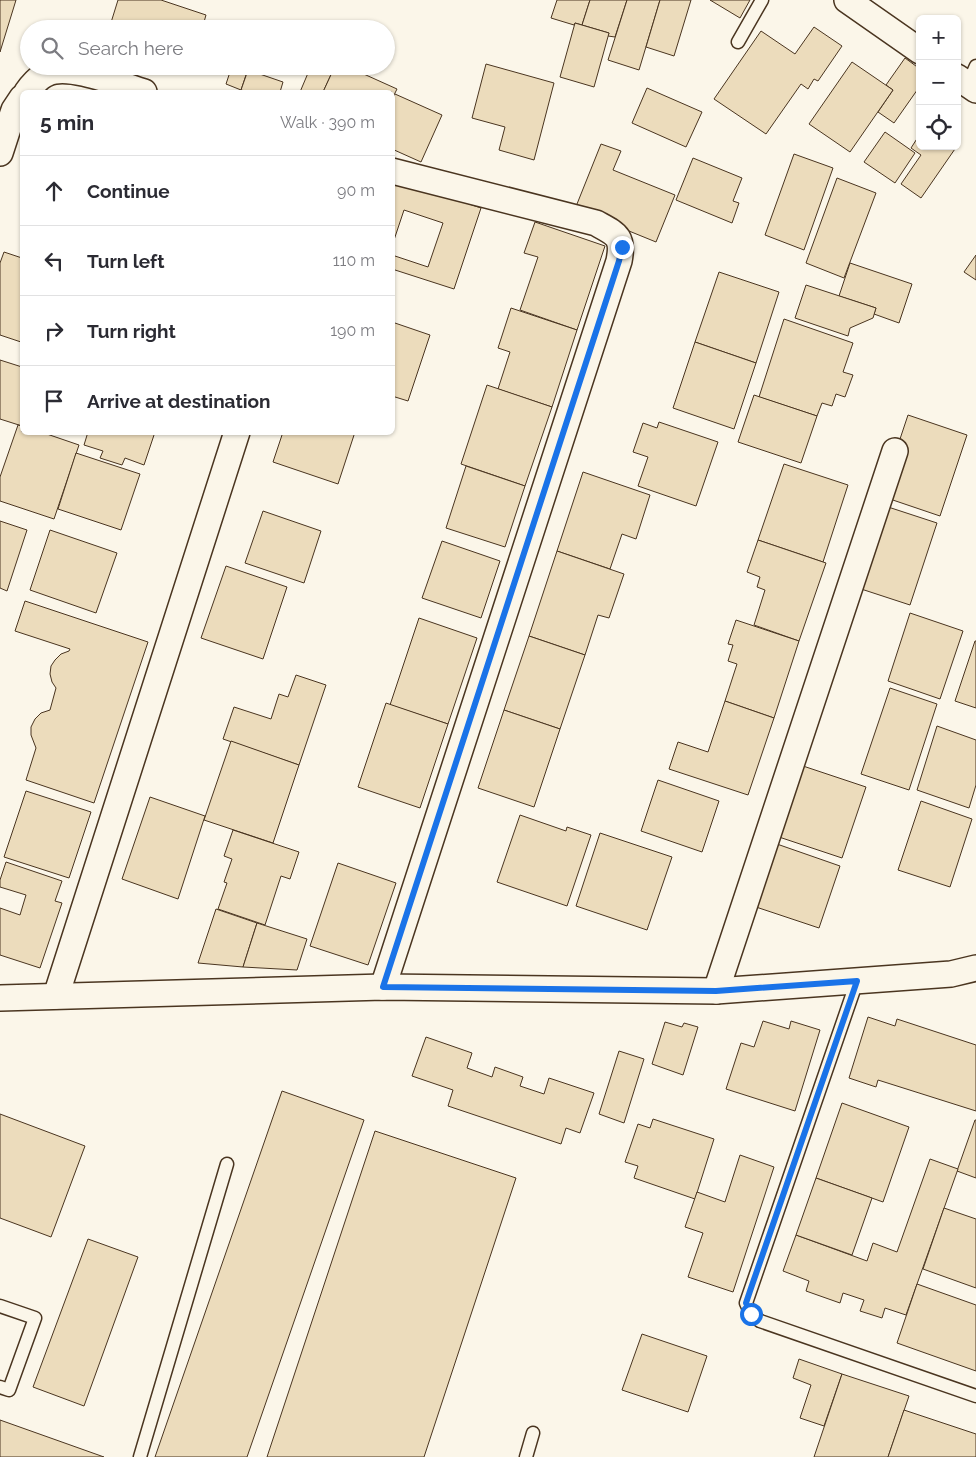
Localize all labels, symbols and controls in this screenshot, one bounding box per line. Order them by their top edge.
map controls [916,15,961,150]
button: + [916,15,961,60]
search box [20,20,395,75]
icon: search [38,34,66,62]
text: Search here [78,37,184,59]
button: − [916,60,961,105]
button: locate [916,105,961,150]
text: 5 min [40,110,94,135]
text: Walk · 390 m [280,113,375,132]
icon: ahead [40,177,68,205]
text: Continue [87,180,170,202]
text: 90 m [337,181,375,200]
route end [611,236,634,259]
icon: left [40,247,68,275]
text: Turn left [87,250,164,272]
text: 110 m [333,251,375,270]
icon: right [40,317,68,345]
text: Turn right [87,320,176,342]
text: 190 m [330,321,375,340]
icon: arrive [40,387,68,415]
text: Arrive at destination [87,390,271,412]
route start [740,1303,763,1326]

